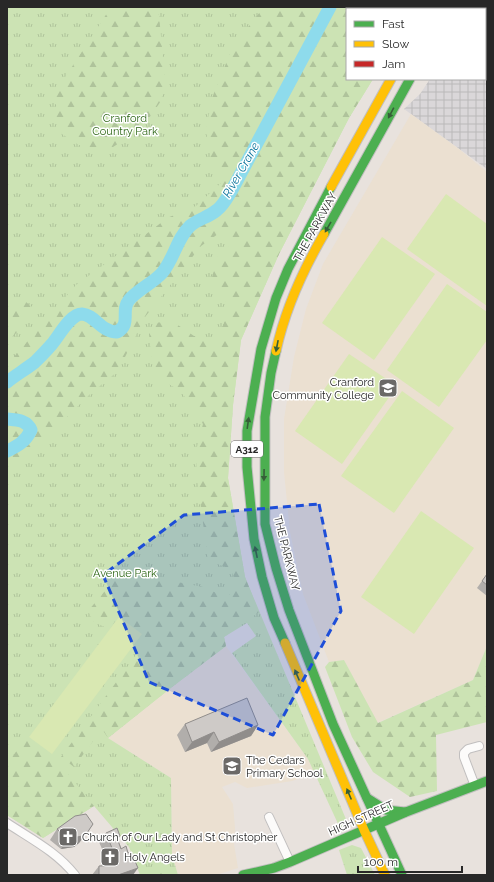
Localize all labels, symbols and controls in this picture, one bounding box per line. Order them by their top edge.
legend [346,8,486,80]
text: Fast [382,17,405,31]
text: Slow [382,37,409,51]
text: Jam [382,57,405,71]
one-way arrow [388,107,395,119]
park label: Cranford Country Park [92,112,158,138]
water label: River Crane [220,139,263,200]
street label: THE PARKWAY [291,190,340,264]
one-way arrow [324,221,331,233]
one-way arrow [273,340,279,352]
place label: Cranford Community College [272,376,375,402]
school or university icon: Cranford Community College [377,377,399,399]
one-way arrow [245,417,251,429]
road number: A312 [231,441,263,457]
one-way arrow [261,469,267,482]
street label: THE PARKWAY [271,514,302,592]
one-way arrow [253,546,259,558]
park label: Avenue Park [93,567,157,580]
one-way arrow [294,669,301,681]
place label: The Cedars Primary School [246,754,323,780]
school or university icon: The Cedars Primary School [221,755,243,777]
one-way arrow [345,788,351,800]
street label: HIGH STREET [326,798,396,839]
church icon: Church of Our Lady and St Christopher [57,826,79,848]
place label: Church of Our Lady and St Christopher [82,831,277,844]
church icon: Holy Angels [99,846,121,868]
scale bar [358,848,462,874]
place label: Holy Angels [124,851,185,864]
text: 100 m [364,855,398,869]

